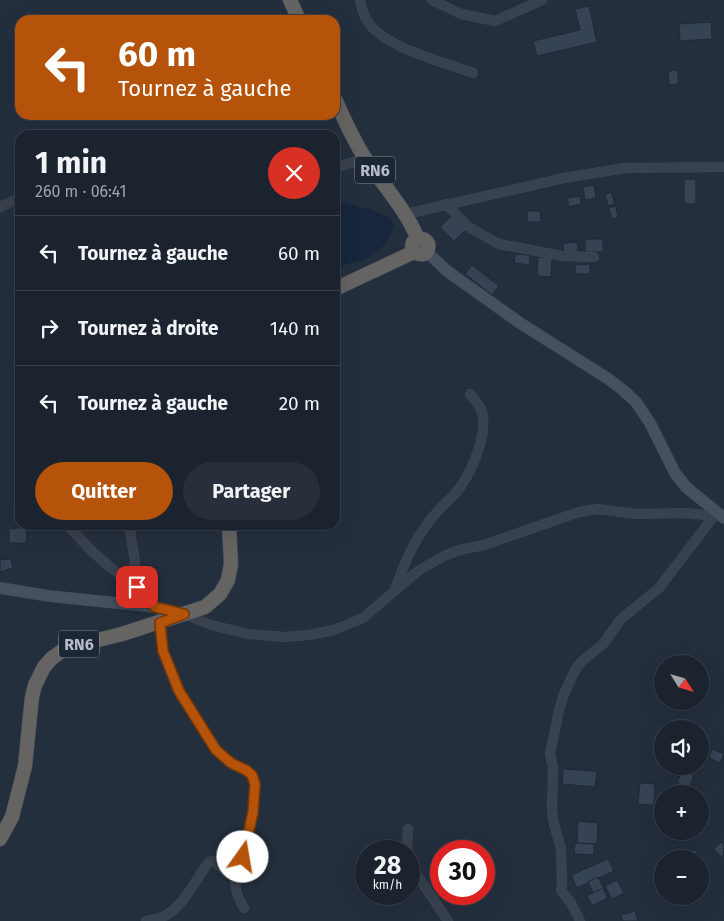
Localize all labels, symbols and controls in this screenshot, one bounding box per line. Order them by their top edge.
text: 60 m [118,33,196,75]
icon: left [35,35,100,100]
text: Tournez à gauche [118,75,291,102]
text: 1 min [35,145,107,181]
button: close [268,147,320,199]
road number: RN6 [355,156,395,184]
text: 260 m · 06:41 [35,182,126,201]
icon: left [35,239,63,267]
text: Tournez à gauche [78,242,228,265]
text: 60 m [278,242,320,265]
icon: right [35,314,63,342]
text: Tournez à droite [78,317,219,340]
text: 140 m [270,317,320,340]
icon: left [35,389,63,417]
text: Tournez à gauche [78,392,228,415]
text: 20 m [279,392,320,415]
button: Quitter [35,462,173,520]
button: Partager [183,462,320,520]
pin [116,566,158,608]
icon: arrive [123,573,151,601]
road number: RN6 [59,630,99,658]
north arrow [654,655,709,710]
map controls [654,655,709,905]
button: sound [654,720,709,775]
button: + [654,785,709,840]
position arrow [216,830,268,882]
speed limit sign: 30 [430,840,495,905]
button: − [654,850,709,905]
text: 28 [374,851,401,881]
text: km/h [373,878,402,892]

